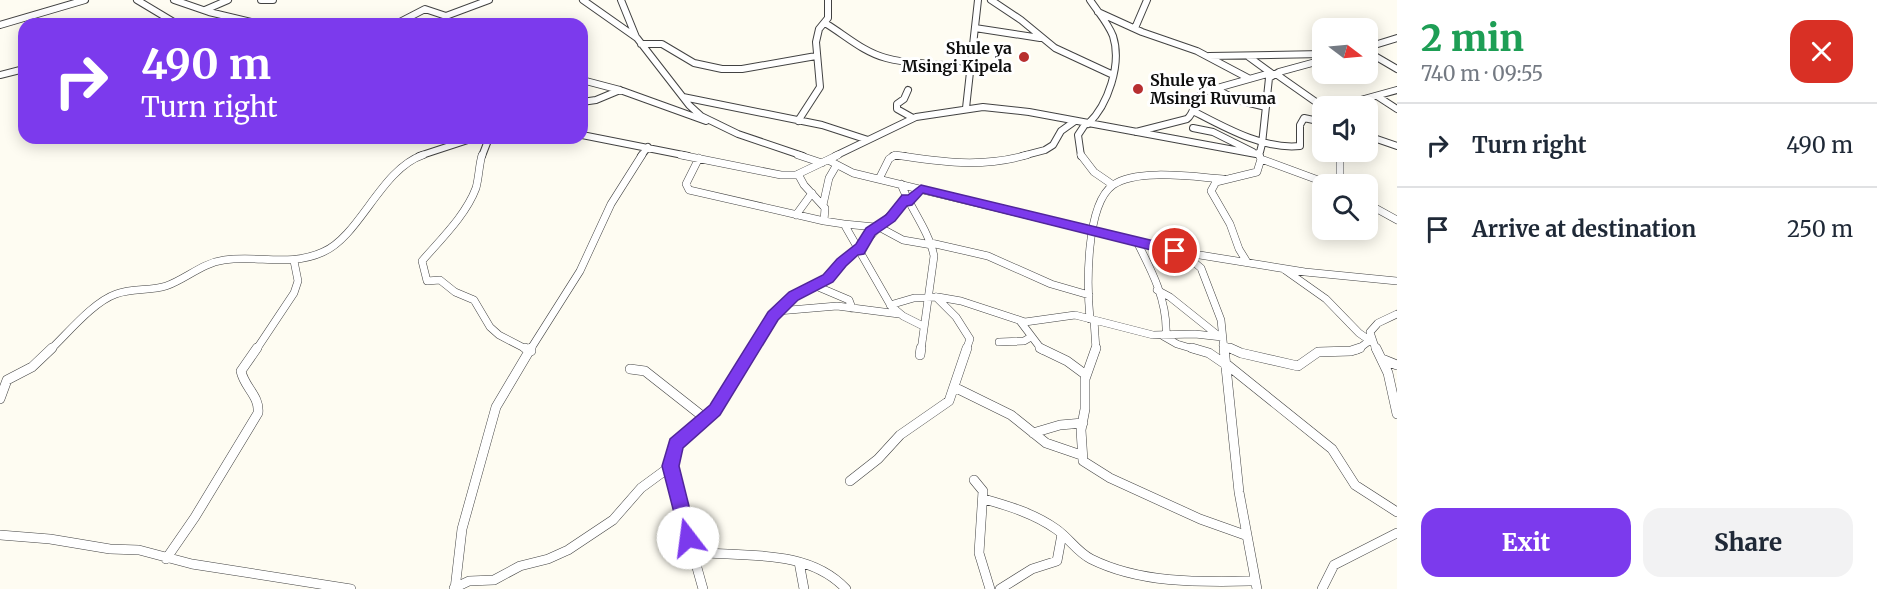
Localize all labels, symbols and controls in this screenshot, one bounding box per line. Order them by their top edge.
text: 2 min [1421,16,1524,61]
north arrow [1312,18,1378,84]
map controls [1312,18,1378,240]
button: close [1790,20,1853,83]
text: 490 m [141,38,271,90]
place label: Shule ya Msingi Kipela [902,38,1012,76]
icon: right [42,42,120,120]
marker: Shule ya Msingi Kipela [1017,50,1031,64]
text: 740 m · 09:55 [1421,61,1543,86]
place label: Shule ya Msingi Ruvuma [1150,70,1276,108]
marker: Shule ya Msingi Ruvuma [1131,82,1145,96]
text: Turn right [141,90,278,124]
button: sound [1312,96,1378,162]
icon: right [1421,129,1454,162]
text: Turn right [1472,131,1586,159]
text: 490 m [1786,131,1853,159]
button: search [1312,174,1378,240]
icon: arrive [1421,213,1454,246]
text: Arrive at destination [1472,215,1696,243]
text: 250 m [1787,215,1853,243]
pin [1149,225,1200,276]
icon: arrive [1158,234,1191,267]
position arrow [656,506,720,570]
button: Exit [1421,508,1631,577]
button: Share [1643,508,1853,577]

